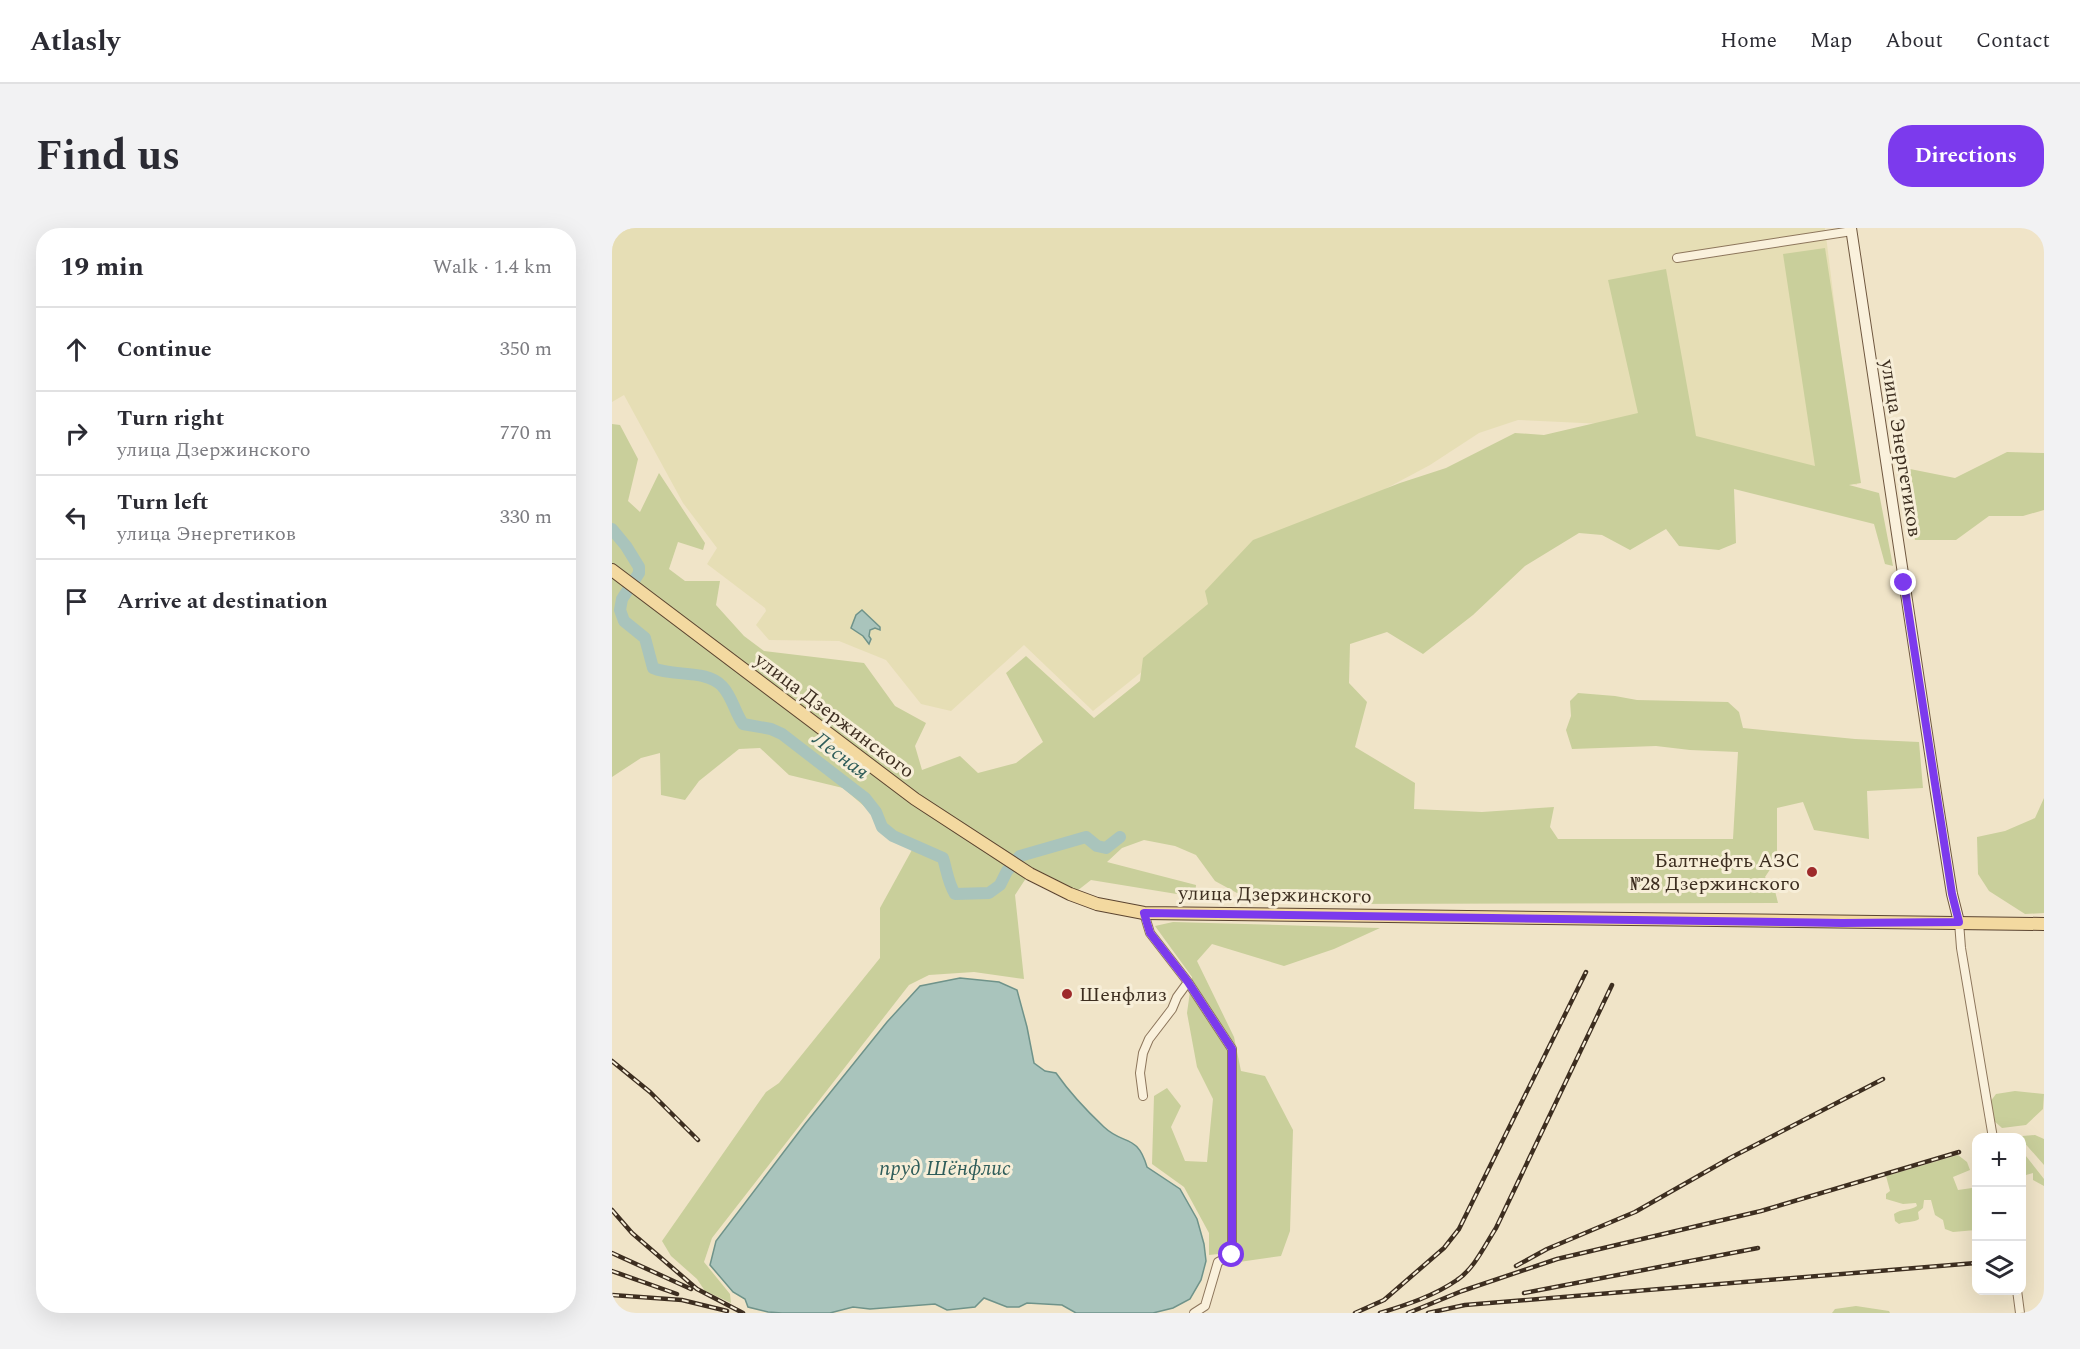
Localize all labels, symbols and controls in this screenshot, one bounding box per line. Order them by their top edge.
text: Atlasly [30,20,120,63]
text: Home [1720,25,1777,57]
text: Map [1810,25,1852,57]
text: About [1885,25,1943,57]
text: Contact [1976,25,2050,57]
text: Find us [36,125,180,188]
button: Directions [1888,125,2044,187]
text: 19 min [60,247,144,287]
text: Walk · 1.4 km [433,252,552,282]
icon: ahead [60,333,93,366]
text: Continue [117,333,212,366]
text: 350 m [500,334,552,364]
street label: улица Энергетиков [1872,357,1930,539]
text: Turn right [117,402,224,435]
icon: right [60,417,93,450]
text: 770 m [500,418,552,448]
text: улица Дзержинского [117,435,311,465]
text: Turn left [117,486,209,519]
icon: left [60,501,93,534]
text: 330 m [500,502,552,532]
text: улица Энергетиков [117,519,296,549]
route end [1890,569,1916,595]
icon: arrive [60,585,93,618]
text: Arrive at destination [117,585,328,618]
street label: улица Дзержинского [747,645,921,786]
water label: Лесная [804,723,876,788]
place label: Балтнефть АЗС №28 Дзержинского [1630,846,1800,899]
marker: Балтнефть АЗС №28 Дзержинского [1805,865,1819,879]
street label: улица Дзержинского [1177,878,1372,912]
place label: Шенфлиз [1079,980,1167,1010]
marker: Шенфлиз [1060,987,1074,1001]
map controls [1972,1133,2026,1295]
button: + [1972,1133,2026,1187]
water label: пруд Шёнфлис [879,1153,1011,1185]
button: − [1972,1187,2026,1241]
route start [1218,1241,1244,1267]
button: layers [1972,1241,2026,1295]

